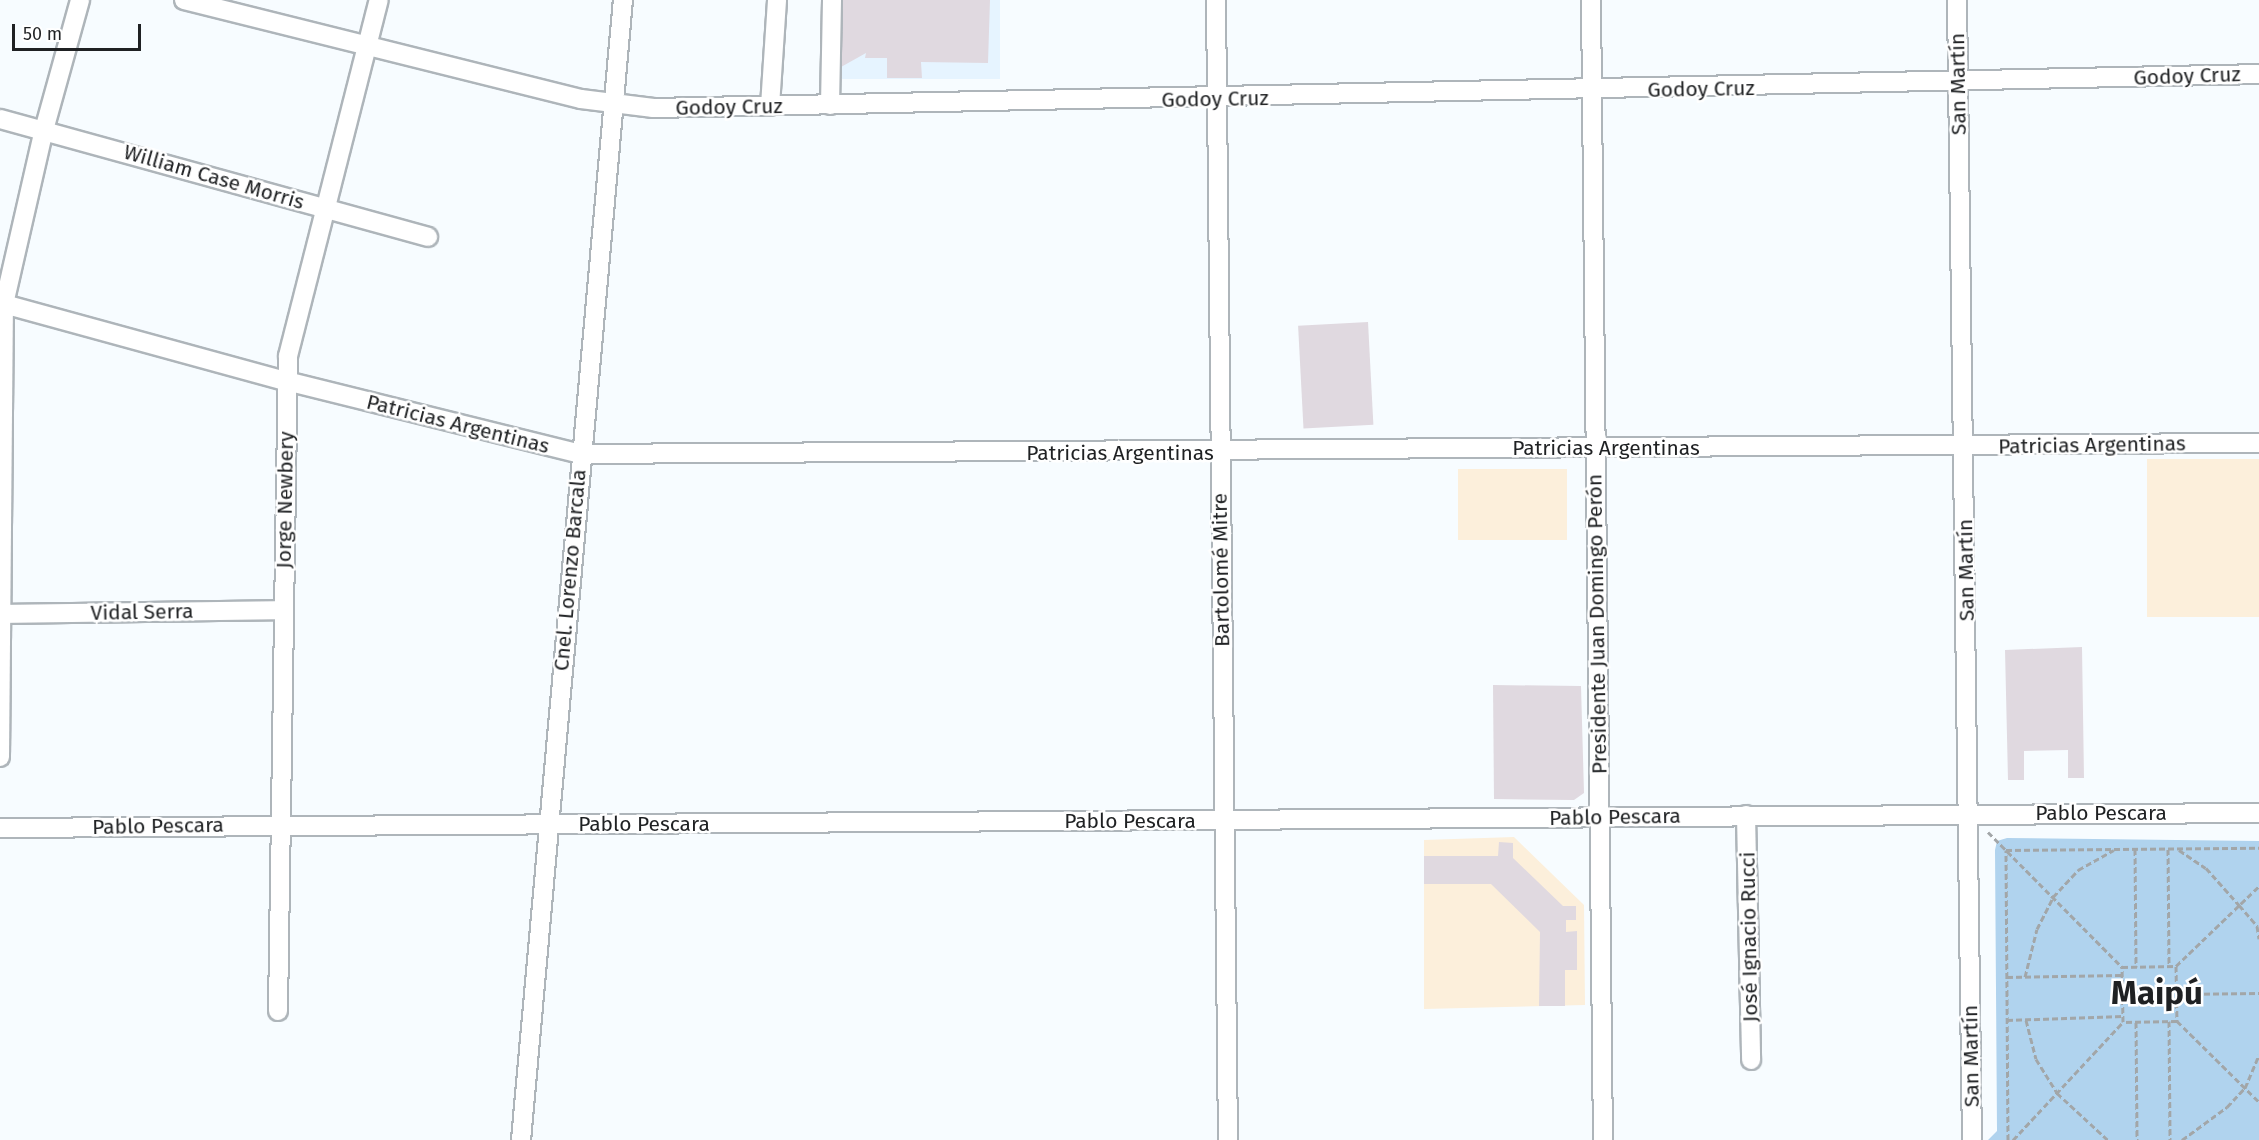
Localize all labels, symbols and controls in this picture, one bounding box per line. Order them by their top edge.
scale bar [15,12,144,50]
text: 50 m [23,23,62,45]
street label: San Martín [1945,33,1971,135]
street label: Godoy Cruz [2133,62,2241,90]
street label: Godoy Cruz [1647,75,1755,103]
street label: Godoy Cruz [1161,85,1269,113]
street label: Godoy Cruz [675,93,783,121]
street label: William Case Morris [121,139,307,215]
street label: Patricias Argentinas [364,389,552,459]
street label: Jorge Newbery [271,431,299,569]
street label: Patricias Argentinas [1998,431,2186,459]
street label: Patricias Argentinas [1512,435,1700,461]
street label: Patricias Argentinas [1026,440,1214,466]
street label: Cnel. Lorenzo Barcala [549,468,591,672]
street label: Presidente Juan Domingo Perón [1582,474,1612,774]
street label: Bartolomé Mitre [1207,493,1235,647]
street label: San Martín [1953,519,1979,621]
street label: Vidal Serra [90,599,194,625]
street label: Pablo Pescara [2035,800,2167,826]
street label: Pablo Pescara [1549,803,1681,831]
street label: Pablo Pescara [1064,808,1196,834]
street label: Pablo Pescara [578,811,710,837]
street label: Pablo Pescara [92,812,224,840]
street label: José Ignacio Rucci [1735,851,1763,1023]
district label: Maipú [2111,974,2203,1014]
street label: San Martín [1958,1005,1984,1107]

